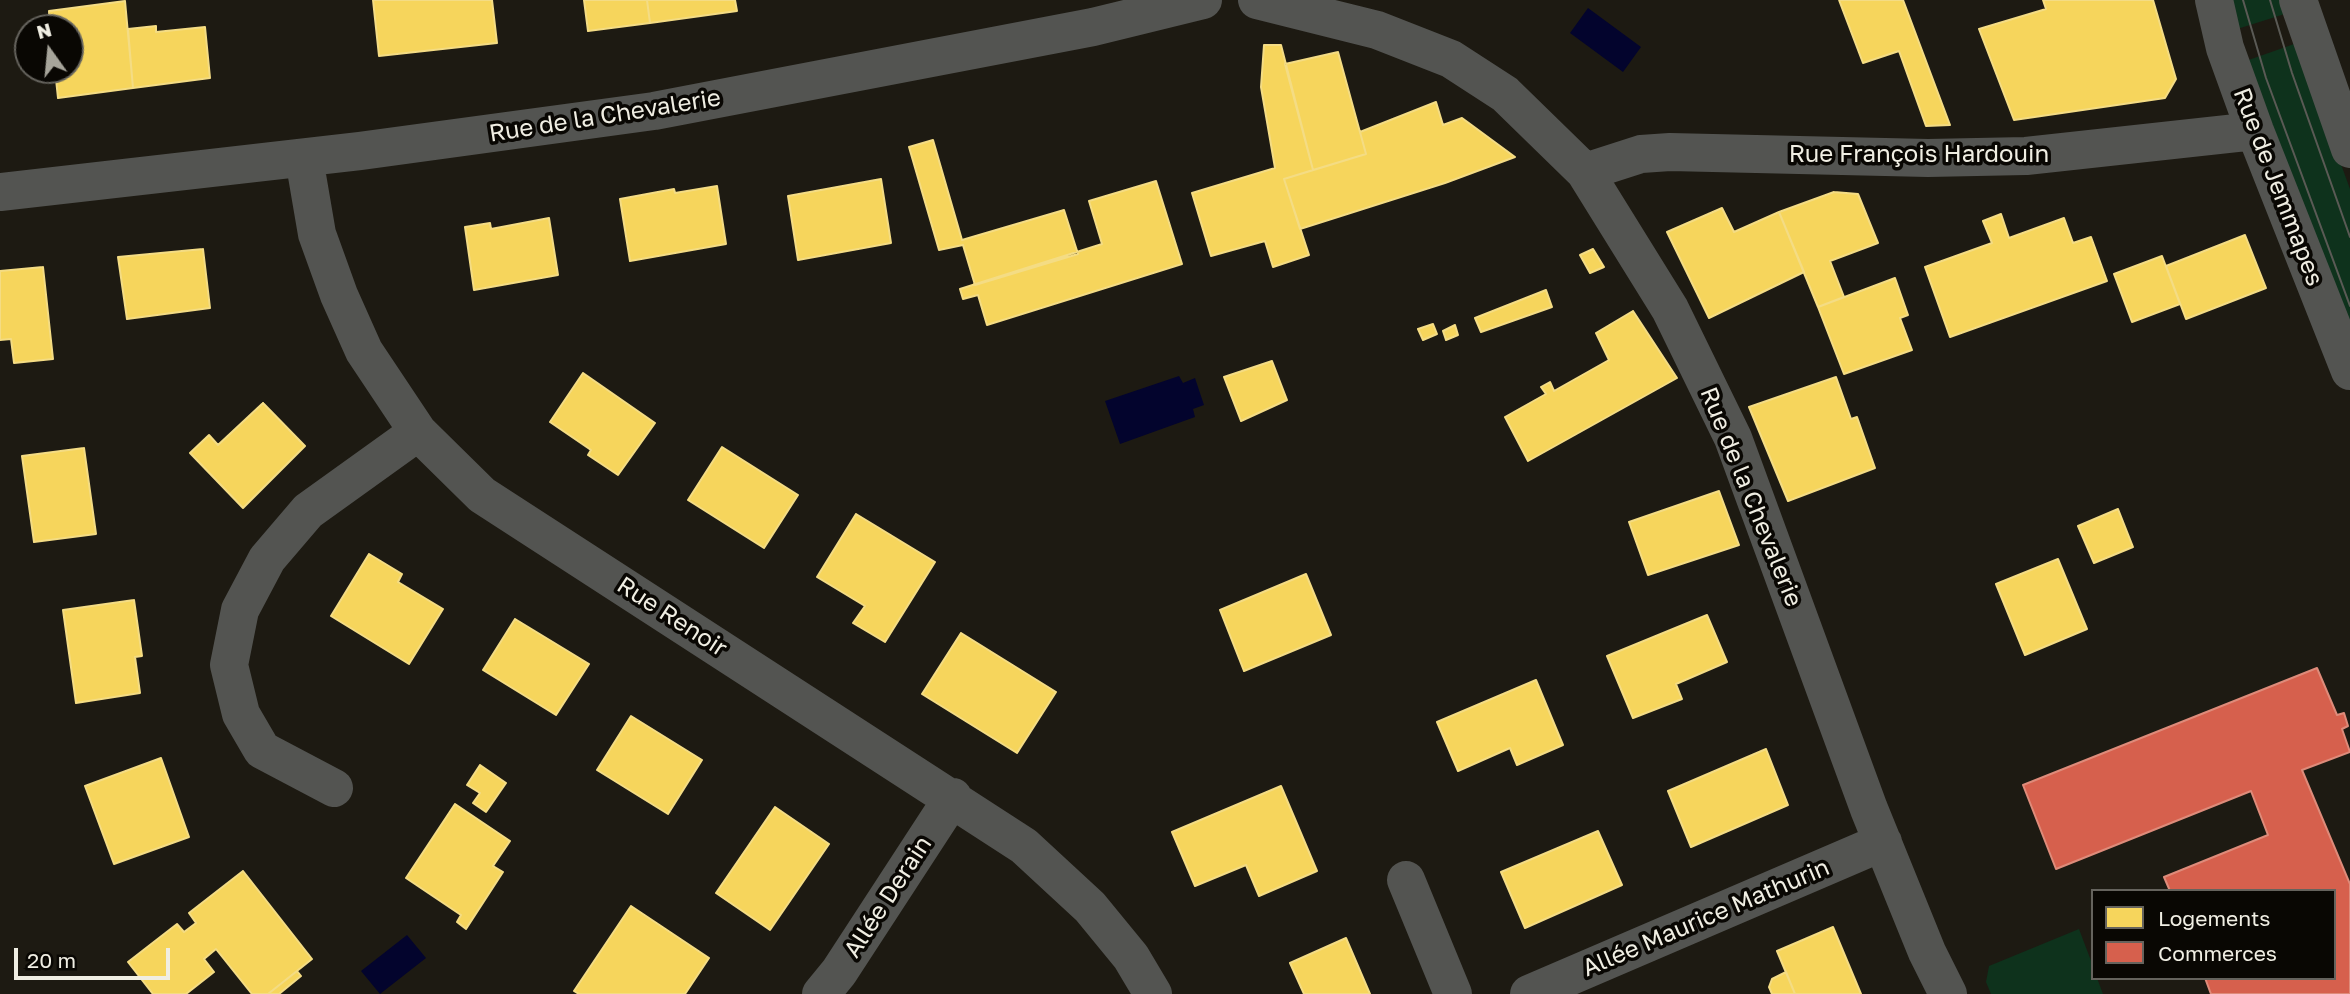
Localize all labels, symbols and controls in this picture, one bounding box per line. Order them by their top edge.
north arrow [14,14,84,84]
text: N [34,17,54,43]
street label: Rue de la Chevalerie [487,83,723,149]
street label: Rue de Jemmapes [2227,84,2329,290]
street label: Rue François Hardouin [1789,140,2049,168]
street label: Rue de la Chevalerie [1694,383,1808,611]
street label: Rue Renoir [612,571,732,663]
street label: Allée Derain [838,831,938,963]
street label: Allée Maurice Mathurin [1578,853,1834,983]
legend [2091,889,2336,980]
text: Logements [2158,905,2270,931]
scale bar [18,934,173,978]
text: Commerces [2158,940,2277,966]
text: 20 m [27,947,76,973]

